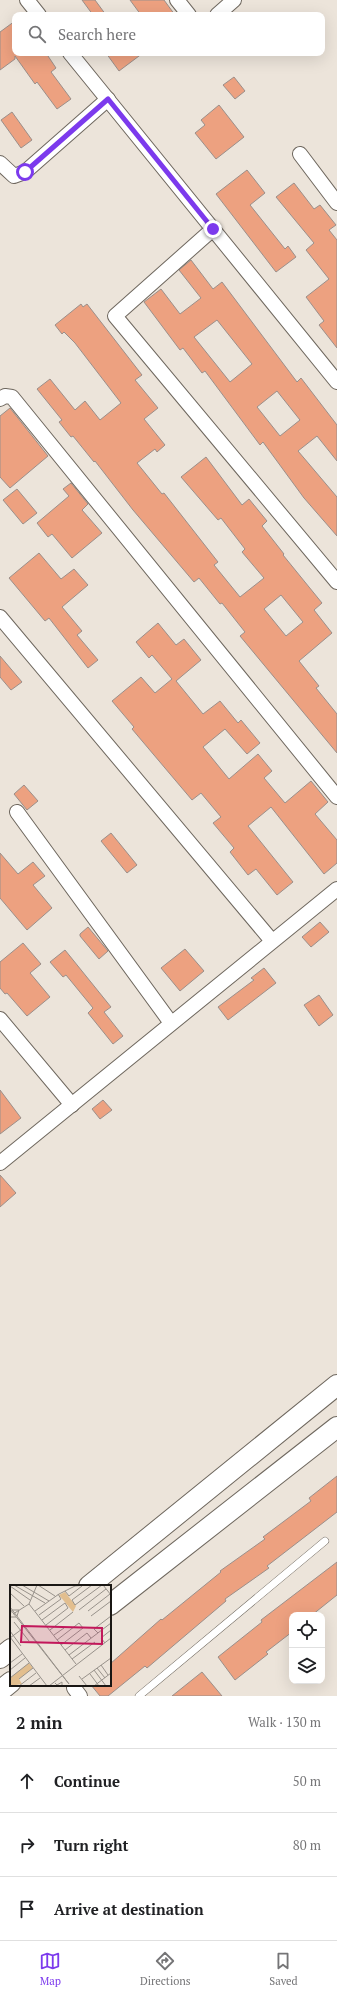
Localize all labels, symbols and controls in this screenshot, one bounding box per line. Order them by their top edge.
search box [12,12,325,56]
icon: search [26,23,48,45]
text: Search here [58,24,136,44]
route start [16,163,34,181]
route end [204,220,222,238]
inset map [10,1585,111,1686]
map controls [289,1612,325,1684]
button: locate [289,1612,325,1648]
button: layers [289,1648,325,1684]
text: 2 min [16,1711,63,1734]
text: Walk · 130 m [248,1713,321,1731]
icon: ahead [16,1770,38,1792]
text: Continue [54,1771,120,1791]
text: 50 m [293,1772,321,1790]
icon: right [16,1834,38,1856]
text: Turn right [54,1835,129,1855]
text: 80 m [293,1836,321,1854]
icon: arrive [16,1898,38,1920]
text: Arrive at destination [54,1899,204,1919]
tab: Map [39,1950,61,1988]
tab: Directions [140,1950,191,1988]
tab: Saved [269,1950,298,1988]

